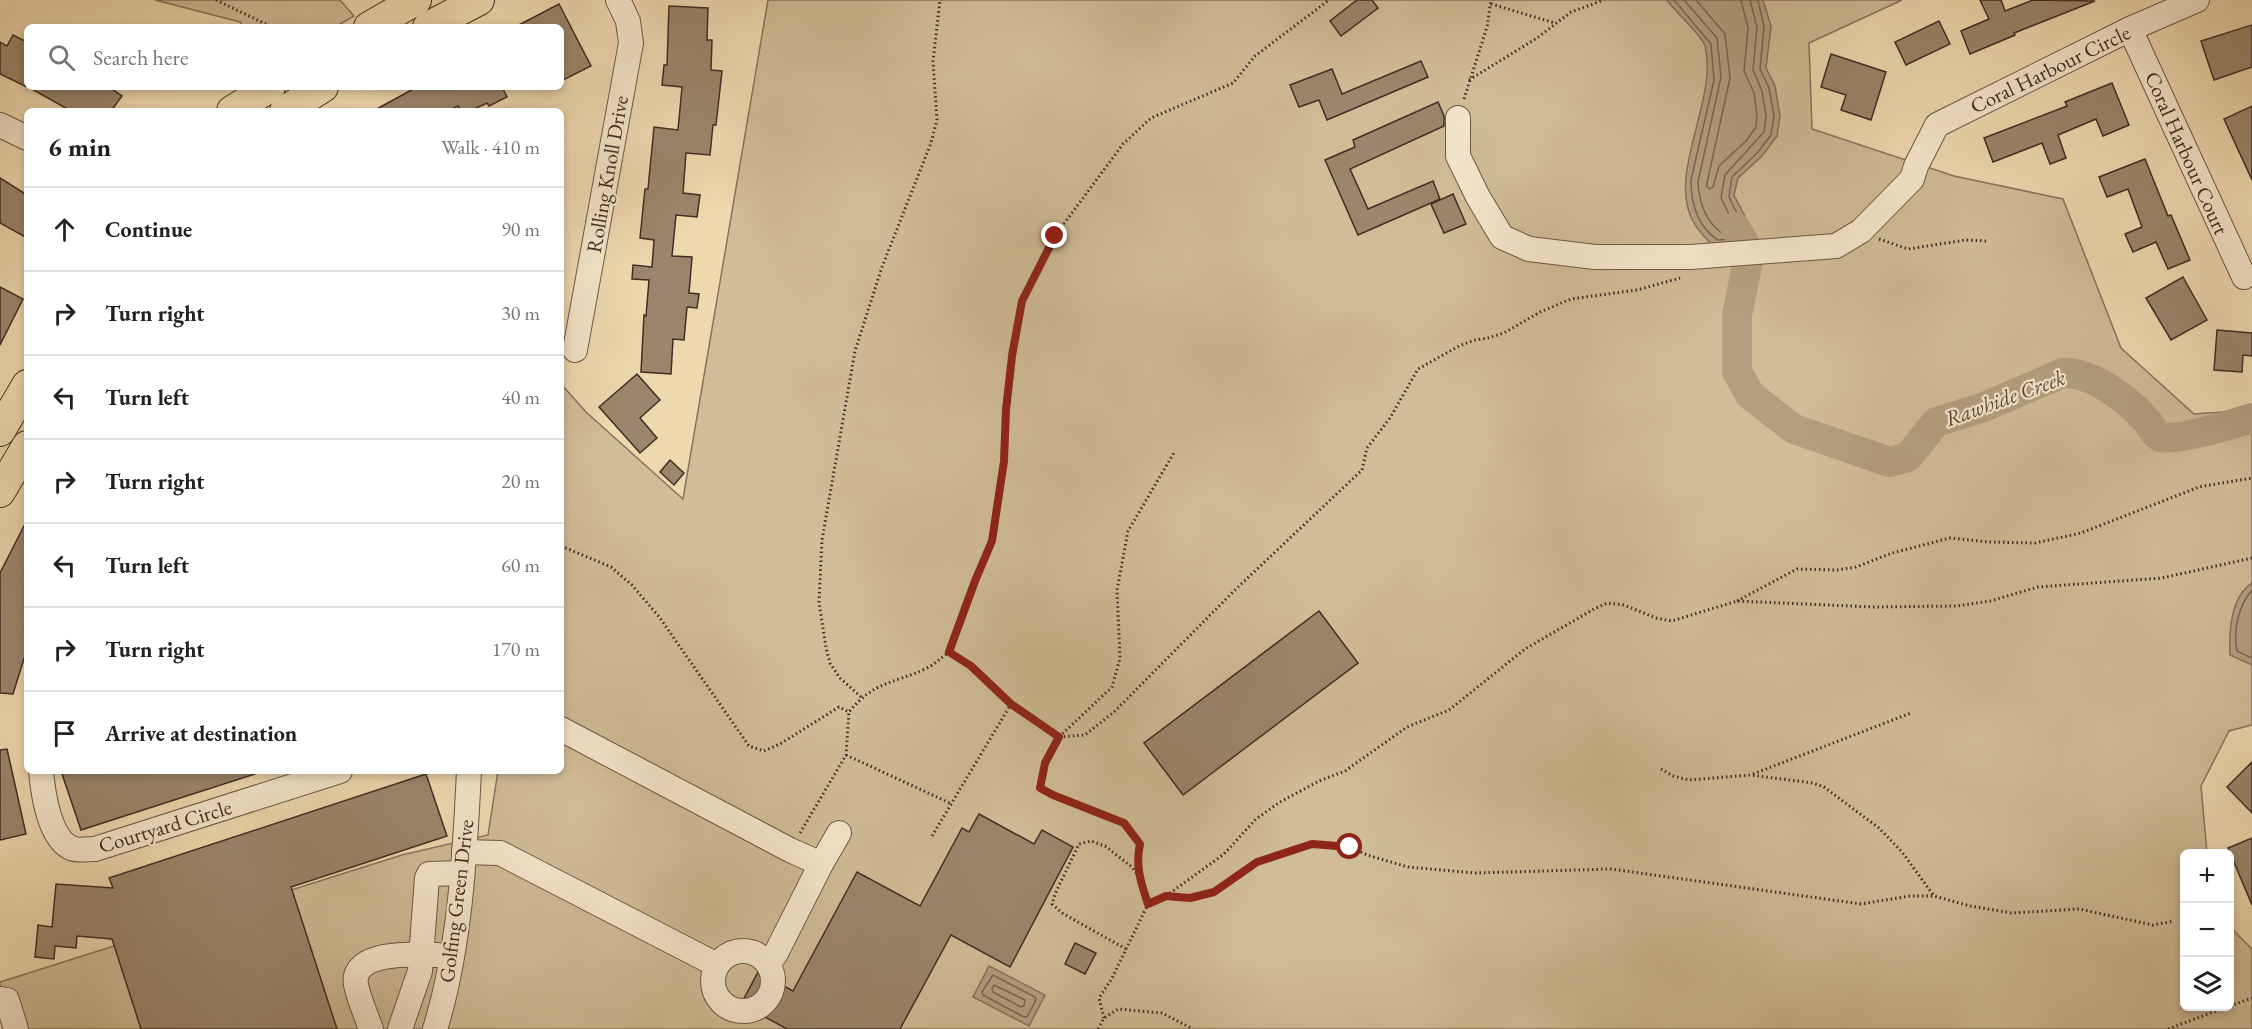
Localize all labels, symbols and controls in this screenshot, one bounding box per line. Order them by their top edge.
street label: Coral Harbour Circle [1966,19,2134,119]
search box [24,24,564,90]
icon: search [45,41,78,74]
text: Search here [93,43,188,72]
street label: Coral Harbour Court [2139,67,2235,239]
street label: Rolling Knoll Drive [580,93,634,255]
text: 6 min [48,130,111,164]
text: Walk · 410 m [441,134,540,160]
icon: ahead [48,213,81,246]
text: Continue [105,215,192,244]
text: 90 m [501,216,540,242]
route end [1041,222,1067,248]
icon: right [48,297,81,330]
text: Turn right [105,299,204,328]
text: 30 m [501,300,540,326]
water label: Rawhide Creek [1941,363,2069,433]
icon: left [48,381,81,414]
text: Turn left [105,383,189,412]
text: 40 m [501,384,540,410]
icon: right [48,465,81,498]
text: Turn right [105,467,204,496]
text: 20 m [501,468,540,494]
icon: left [48,549,81,582]
text: Turn left [105,551,189,580]
text: 60 m [501,552,540,578]
icon: right [48,633,81,666]
text: Turn right [105,635,204,664]
text: 170 m [492,636,540,662]
icon: arrive [48,717,81,750]
text: Arrive at destination [105,719,297,748]
street label: Courtyard Circle [95,793,235,859]
street label: Golfing Green Drive [433,818,479,984]
route start [1336,833,1362,859]
map controls [2180,849,2234,1011]
button: + [2180,849,2234,903]
button: − [2180,903,2234,957]
button: layers [2180,957,2234,1011]

